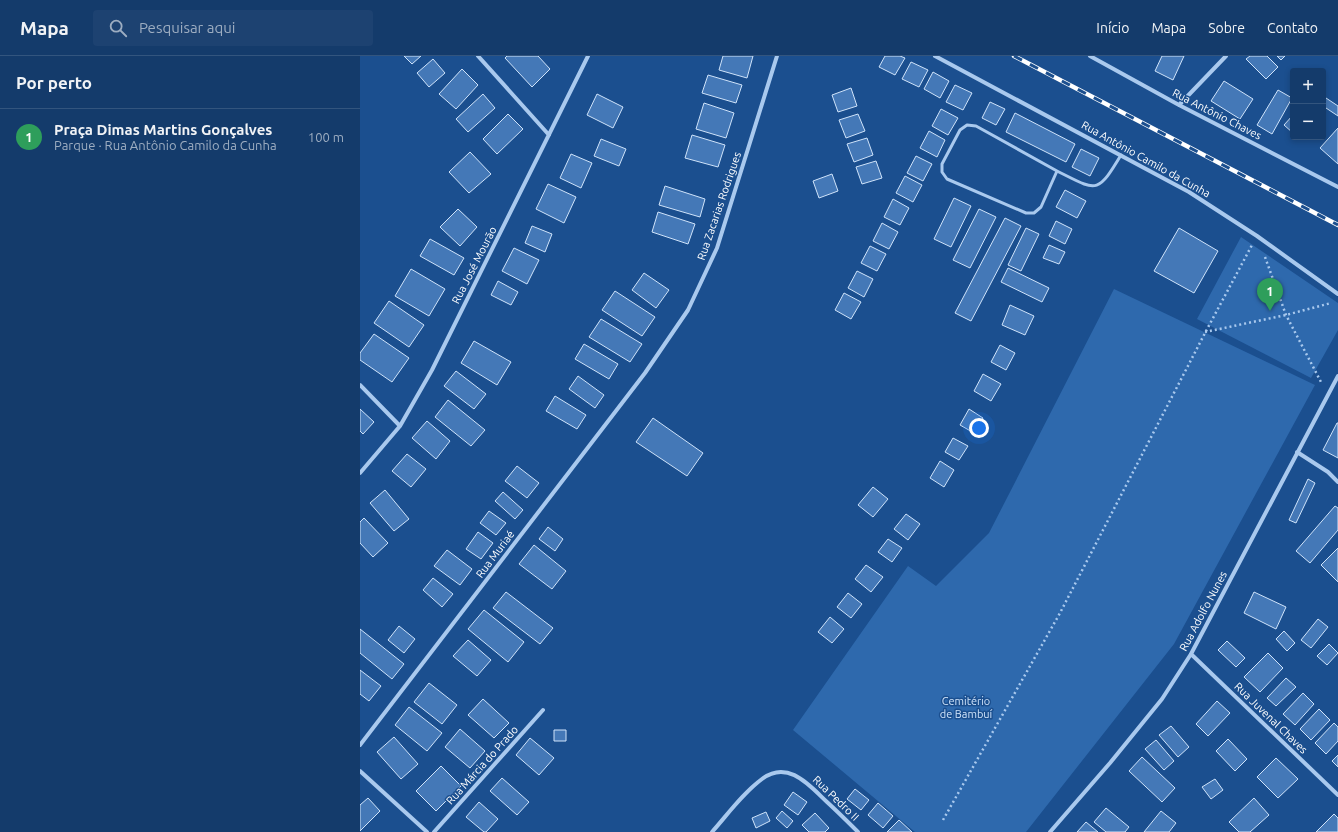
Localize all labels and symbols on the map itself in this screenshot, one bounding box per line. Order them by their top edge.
street label: Rua Antônio Chaves [1171,86,1264,142]
street label: Rua Antônio Camilo da Cunha [1079,118,1213,200]
street label: Rua Zacarias Rodrigues [695,150,743,262]
street label: Rua José Mourão [449,224,499,306]
pin: 1 [1257,278,1283,311]
your location [969,418,989,438]
street label: Rua Muriaé [473,528,517,580]
street label: Rua Adolfo Nunes [1177,569,1229,653]
street label: Rua Juvenal Chaves [1232,680,1310,756]
park label: Cemitério de Bambuí [940,695,993,720]
street label: Rua Márcia do Prado [444,723,520,807]
street label: Rua Pedro II [811,773,861,823]

